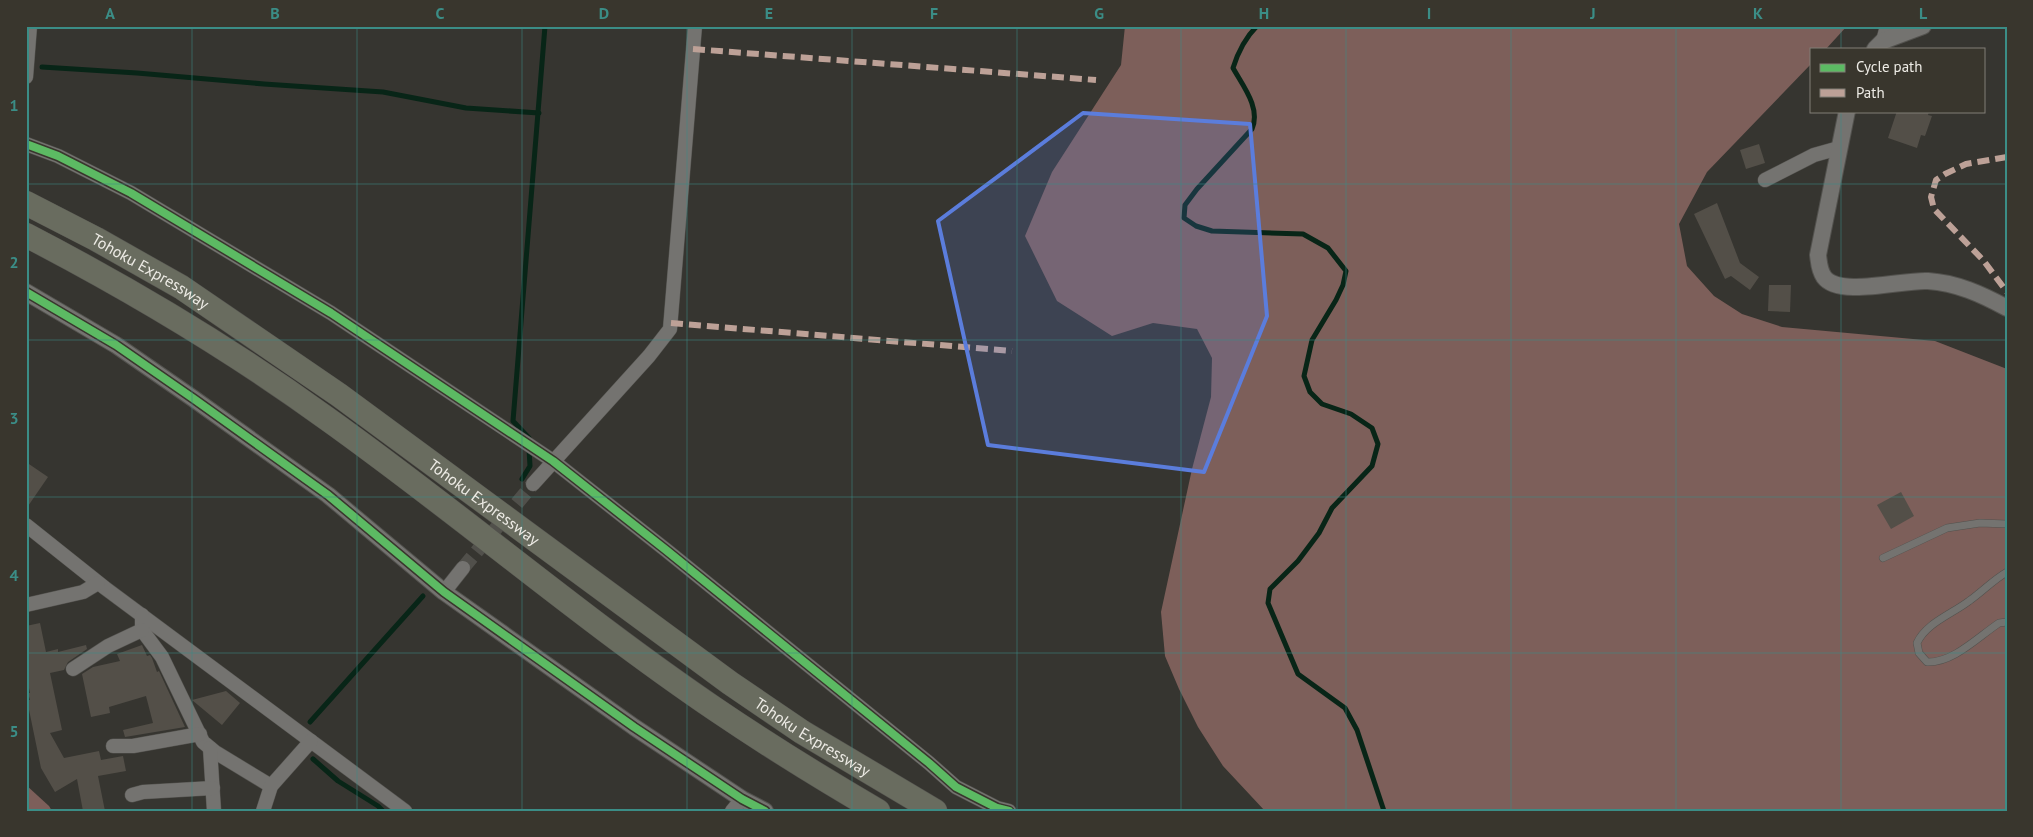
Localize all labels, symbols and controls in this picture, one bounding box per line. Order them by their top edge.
text: A [105,3,115,23]
text: B [270,3,280,23]
text: C [436,3,445,23]
text: D [599,3,609,23]
text: E [765,3,773,23]
text: F [930,3,938,23]
text: G [1094,3,1104,23]
text: H [1259,3,1269,23]
text: I [1427,3,1431,23]
text: J [1589,3,1596,23]
text: K [1753,3,1763,23]
text: L [1919,3,1928,23]
legend [1810,48,1986,112]
text: Cycle path [1856,57,1922,76]
text: Path [1856,83,1885,102]
text: 1 [9,95,19,115]
street label: Tohoku Expressway [88,229,214,314]
text: 2 [9,252,19,272]
text: 3 [9,408,19,428]
street label: Tohoku Expressway [425,454,544,550]
text: 4 [9,565,19,585]
street label: Tohoku Expressway [751,693,875,781]
text: 5 [9,721,19,741]

